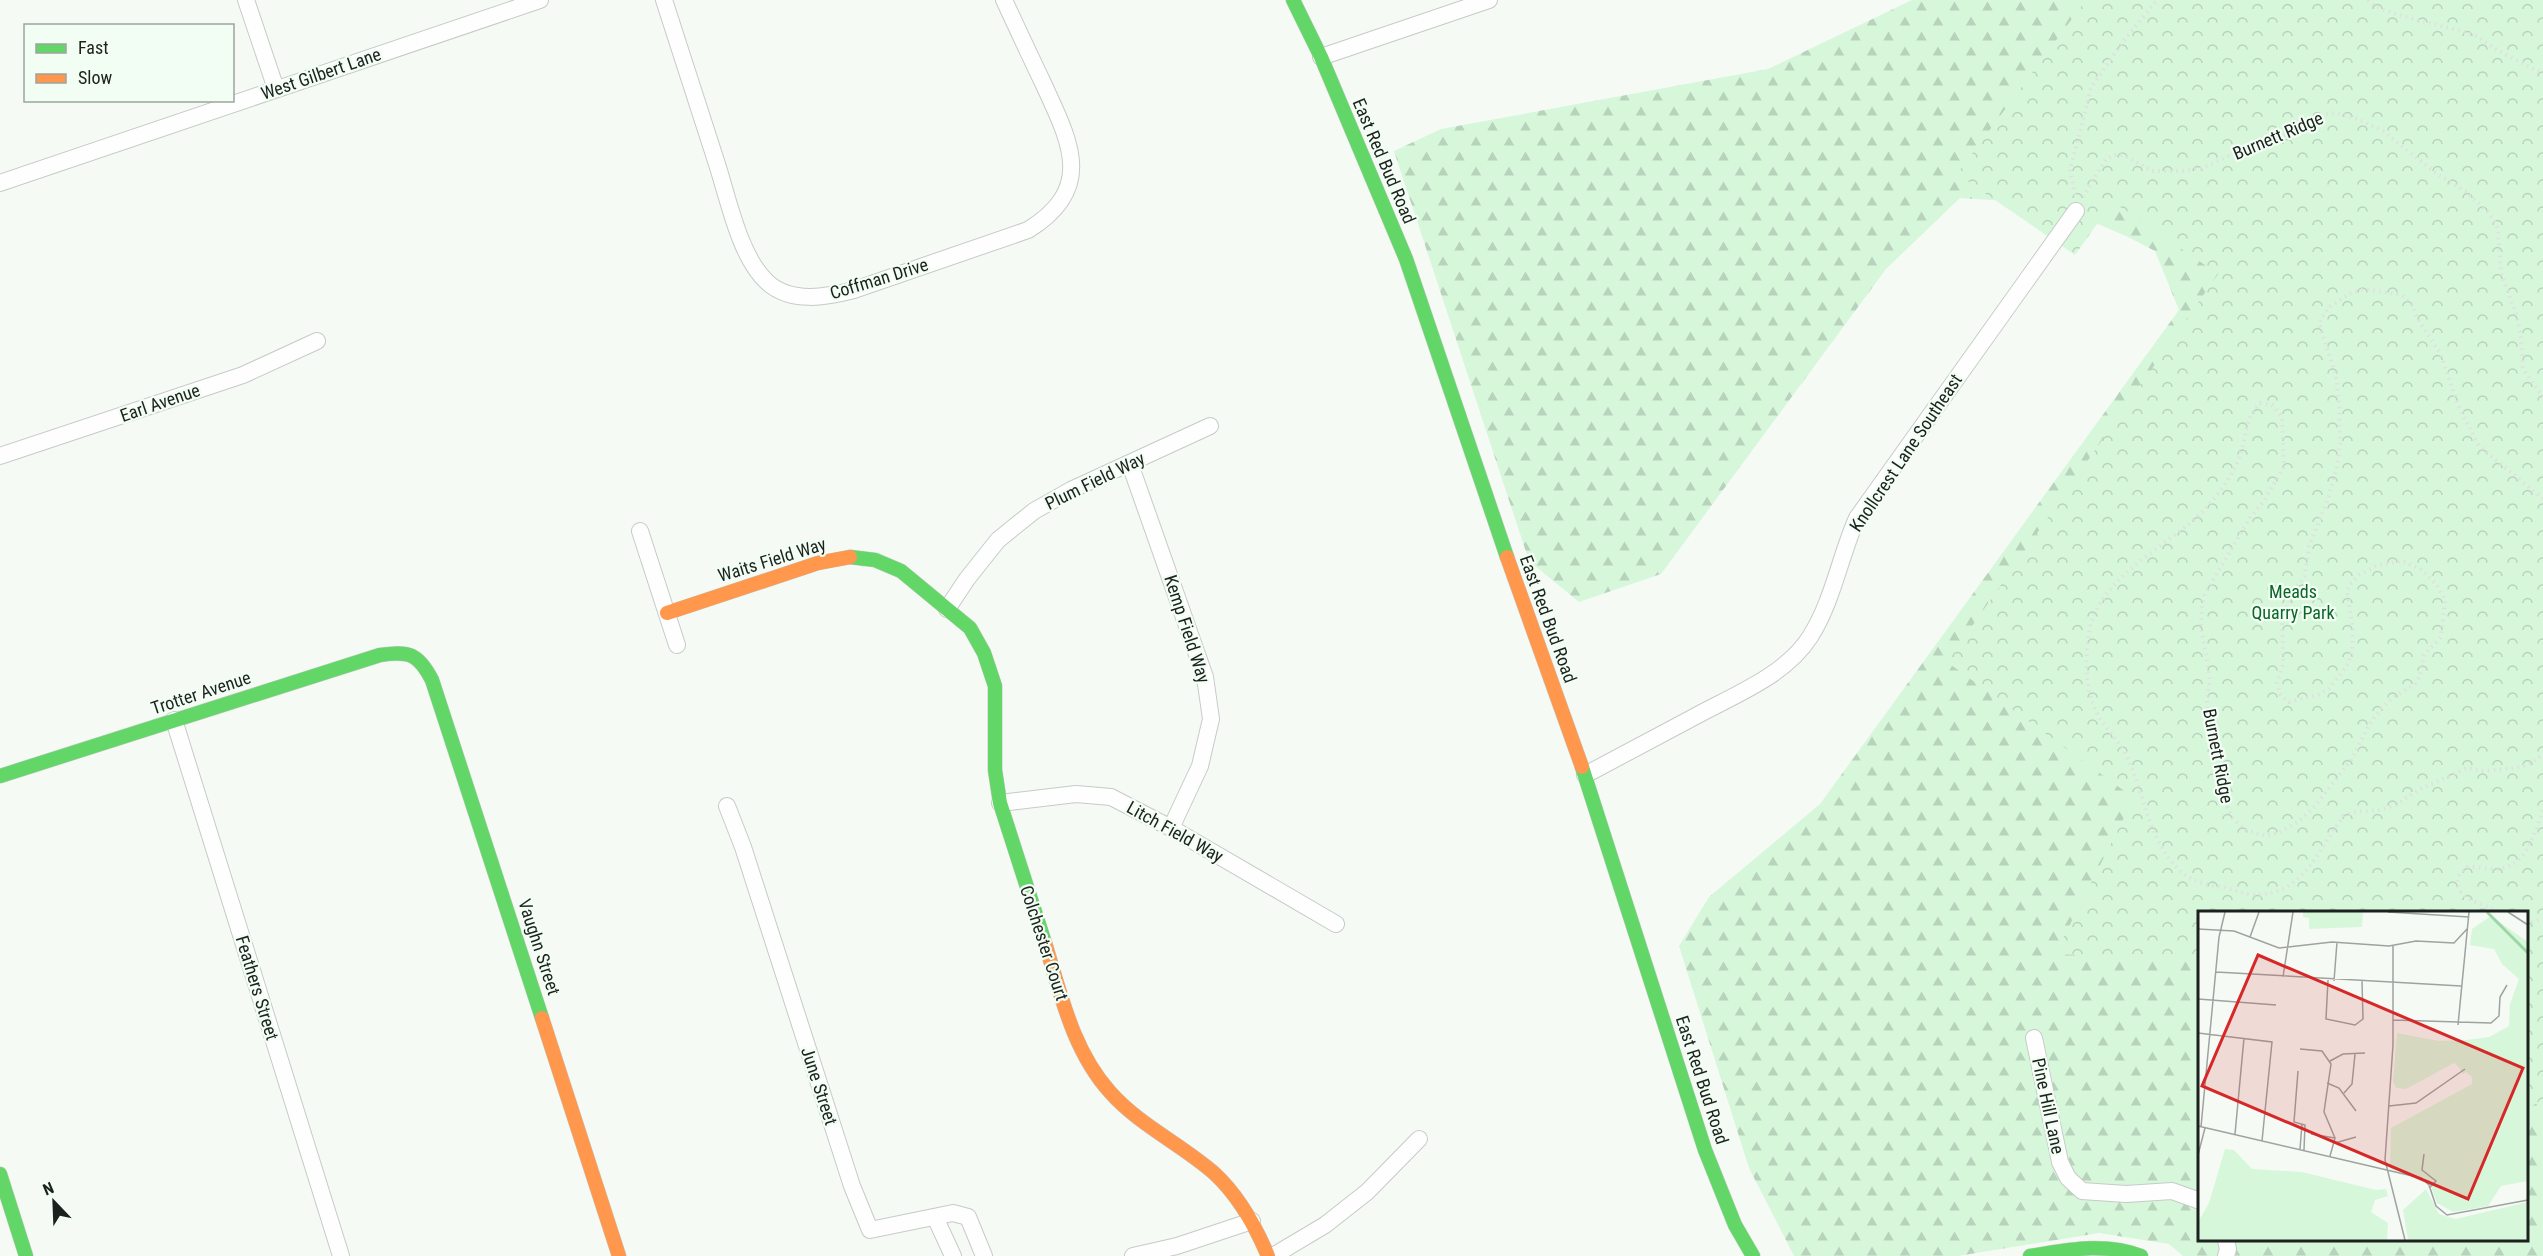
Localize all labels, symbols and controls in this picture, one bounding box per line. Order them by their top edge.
legend [24,24,234,102]
text: Fast [78,37,109,58]
street label: West Gilbert Lane [258,43,384,104]
text: Slow [78,67,113,88]
street label: East Red Bud Road [1349,95,1420,227]
street label: Burnett Ridge [2230,107,2326,164]
street label: Coffman Drive [827,254,930,303]
street label: Knollcrest Lane Southeast [1845,370,1966,535]
street label: Earl Avenue [117,379,203,426]
street label: Plum Field Way [1041,447,1149,514]
street label: Waits Field Way [715,533,829,586]
street label: East Red Bud Road [1516,552,1581,685]
street label: Kemp Field Way [1160,572,1215,686]
park label: Meads Quarry Park [2252,581,2335,623]
street label: Trotter Avenue [148,667,253,719]
street label: Burnett Ridge [2199,707,2238,805]
street label: Litch Field Way [1123,796,1228,867]
street label: Colchester Court [1016,883,1073,1003]
street label: Vaughn Street [514,896,565,997]
inset map [2198,911,2528,1241]
street label: Feathers Street [232,933,283,1043]
street label: East Red Bud Road [1672,1013,1733,1147]
street label: June Street [797,1044,842,1128]
street label: Pine Hill Lane [2028,1056,2069,1156]
north arrow [24,1172,84,1232]
text: N [40,1178,57,1199]

